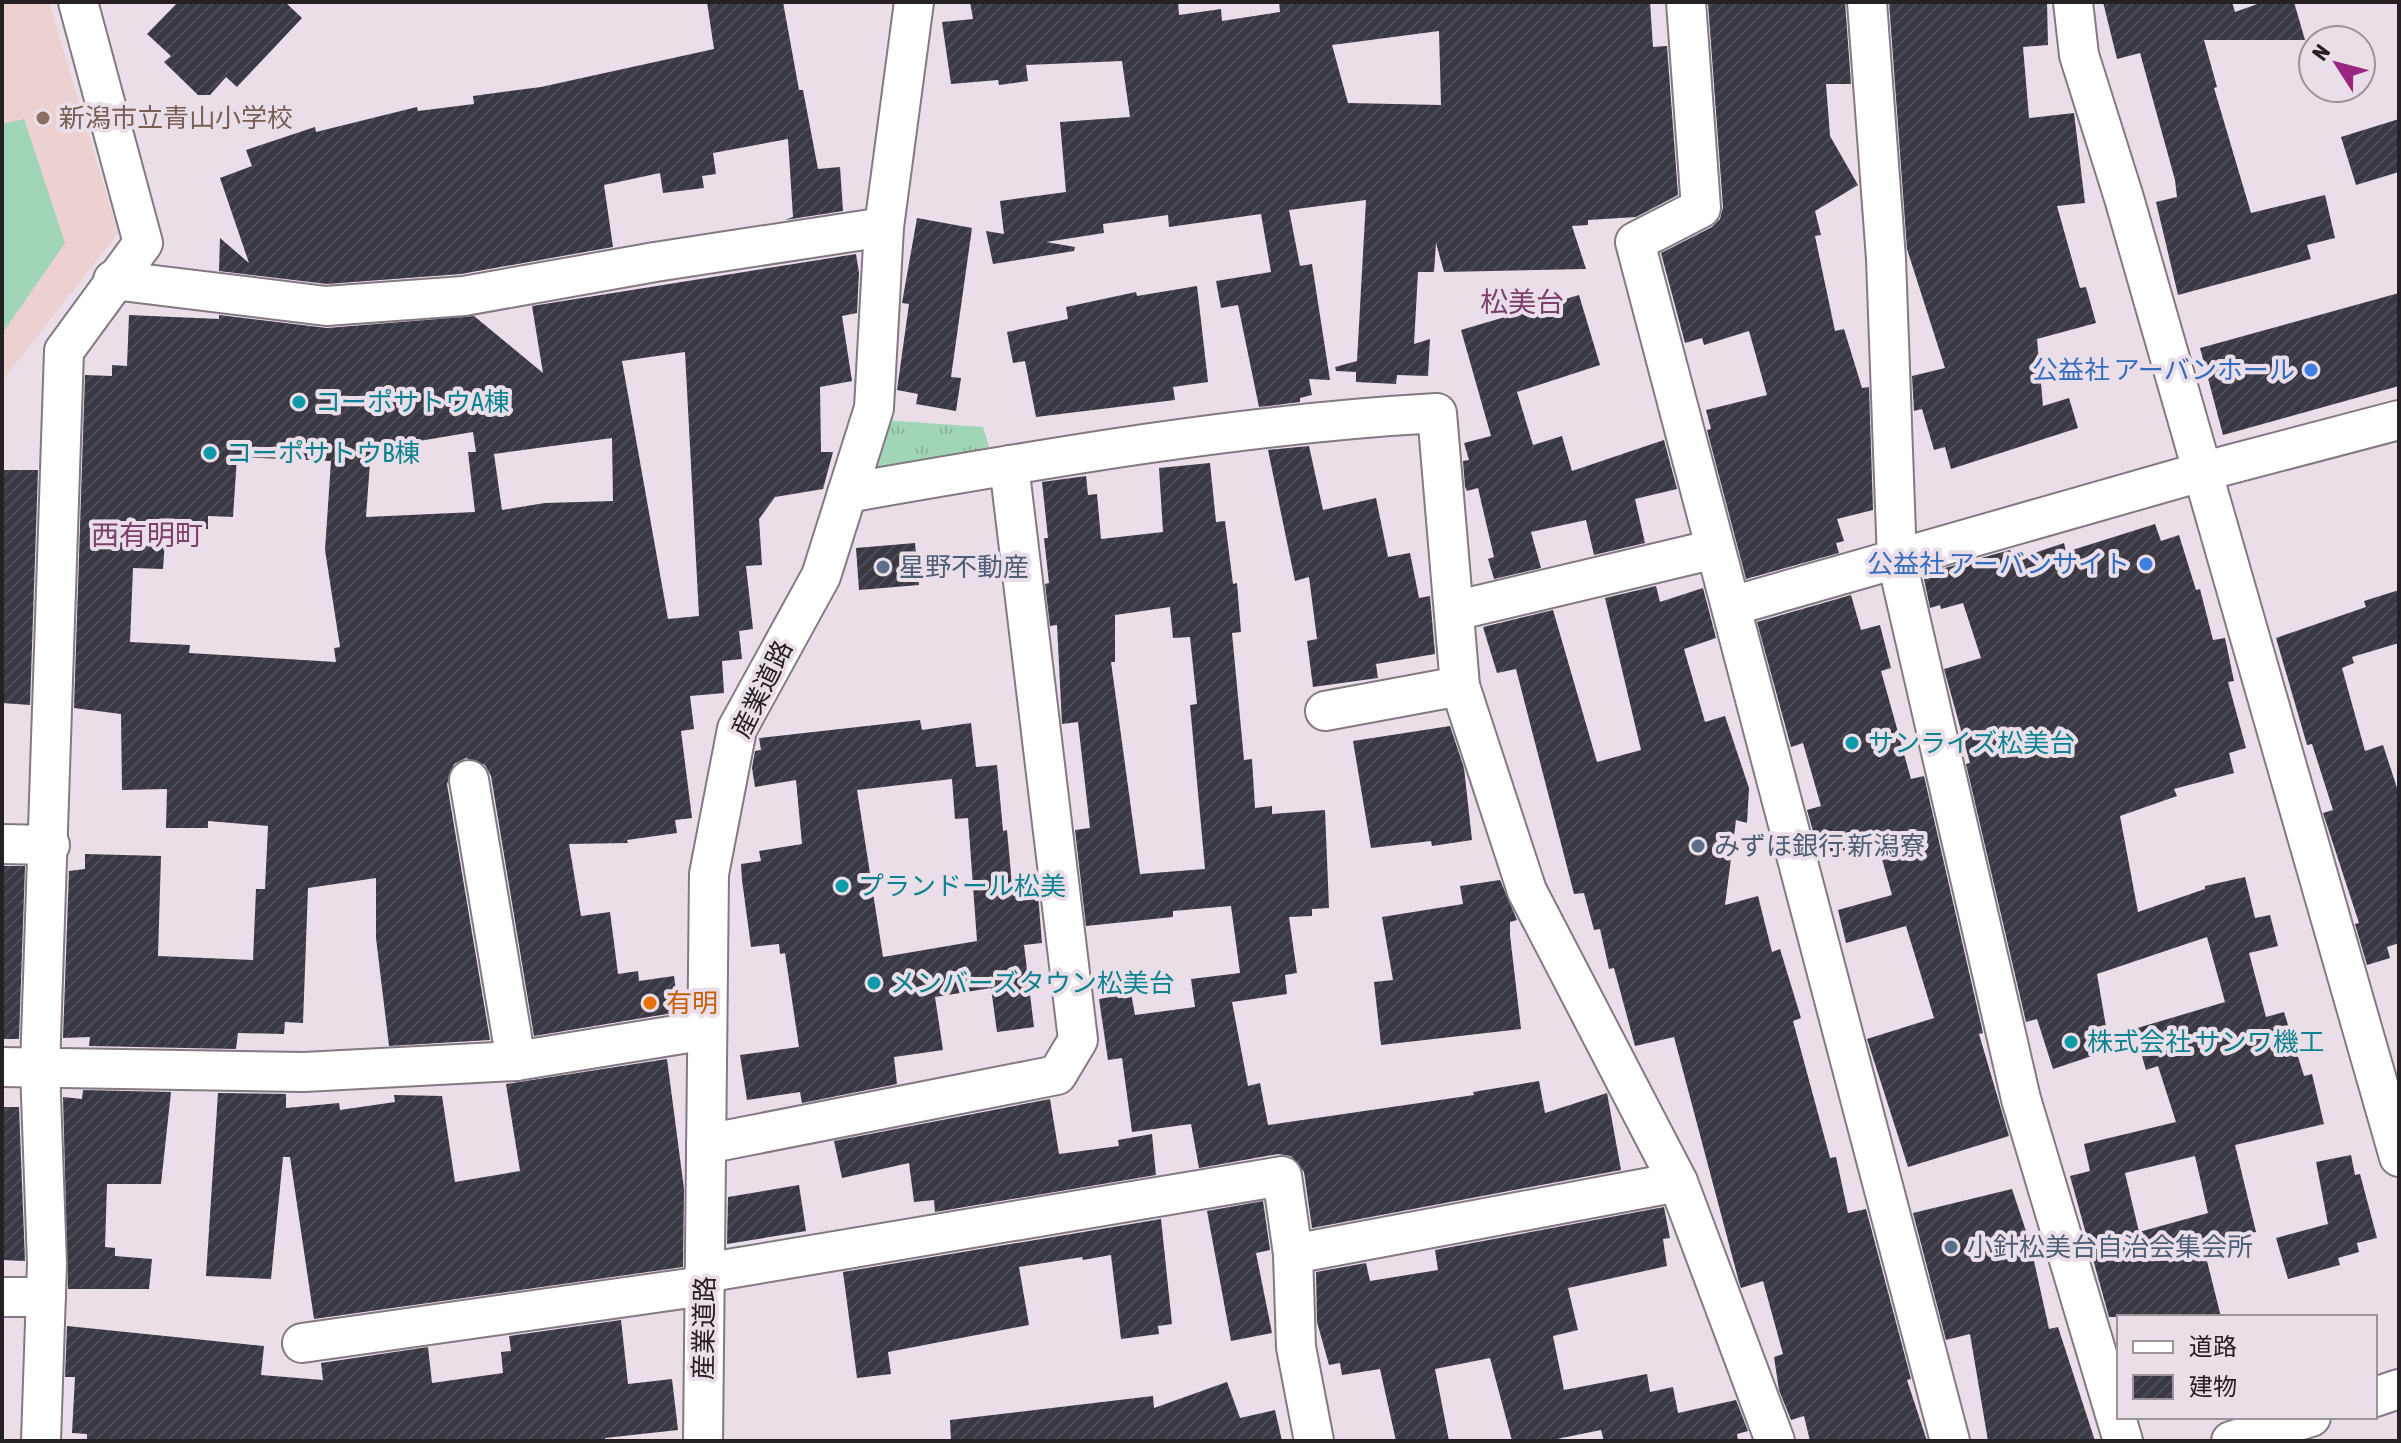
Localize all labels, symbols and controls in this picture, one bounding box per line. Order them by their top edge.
north arrow [2297,24,2377,104]
text: N [2306,39,2335,65]
place label: 新潟市立青山小学校 [59,103,293,133]
marker: 新潟市立青山小学校 [34,109,52,127]
district label: 松美台 [1480,286,1564,318]
place label: 公益社 アーバンホール [2032,355,2295,385]
marker: 公益社 アーバンホール [2302,361,2320,379]
place label: コーポサトウA棟 [315,387,510,417]
marker: コーポサトウA棟 [290,393,308,411]
place label: コーポサトウB棟 [226,438,420,468]
marker: コーポサトウB棟 [201,444,219,462]
district label: 西有明町 [91,519,203,551]
place label: 公益社 アーバンサイト [1867,549,2130,579]
place label: 星野不動産 [899,552,1029,582]
marker: 公益社 アーバンサイト [2137,555,2155,573]
marker: 星野不動産 [874,558,892,576]
street label: 産業道路 [726,636,798,742]
place label: サンライズ松美台 [1868,728,2075,758]
marker: サンライズ松美台 [1843,734,1861,752]
place label: みずほ銀行 新潟寮 [1714,831,1926,861]
marker: みずほ銀行 新潟寮 [1689,837,1707,855]
place label: プランドール松美 [858,871,1066,901]
marker: プランドール松美 [833,877,851,895]
place label: メンバーズタウン松美台 [890,968,1175,998]
marker: メンバーズタウン松美台 [865,974,883,992]
place label: 有明 [666,988,718,1018]
marker: 有明 [641,994,659,1012]
place label: 株式会社 サンワ機工 [2087,1027,2325,1057]
marker: 株式会社 サンワ機工 [2062,1033,2080,1051]
place label: 小針松美台自治会集会所 [1967,1232,2253,1262]
marker: 小針松美台自治会集会所 [1942,1238,1960,1256]
street label: 産業道路 [688,1276,720,1380]
legend [2117,1315,2377,1419]
text: 道路 [2189,1333,2237,1360]
text: 建物 [2189,1373,2237,1400]

